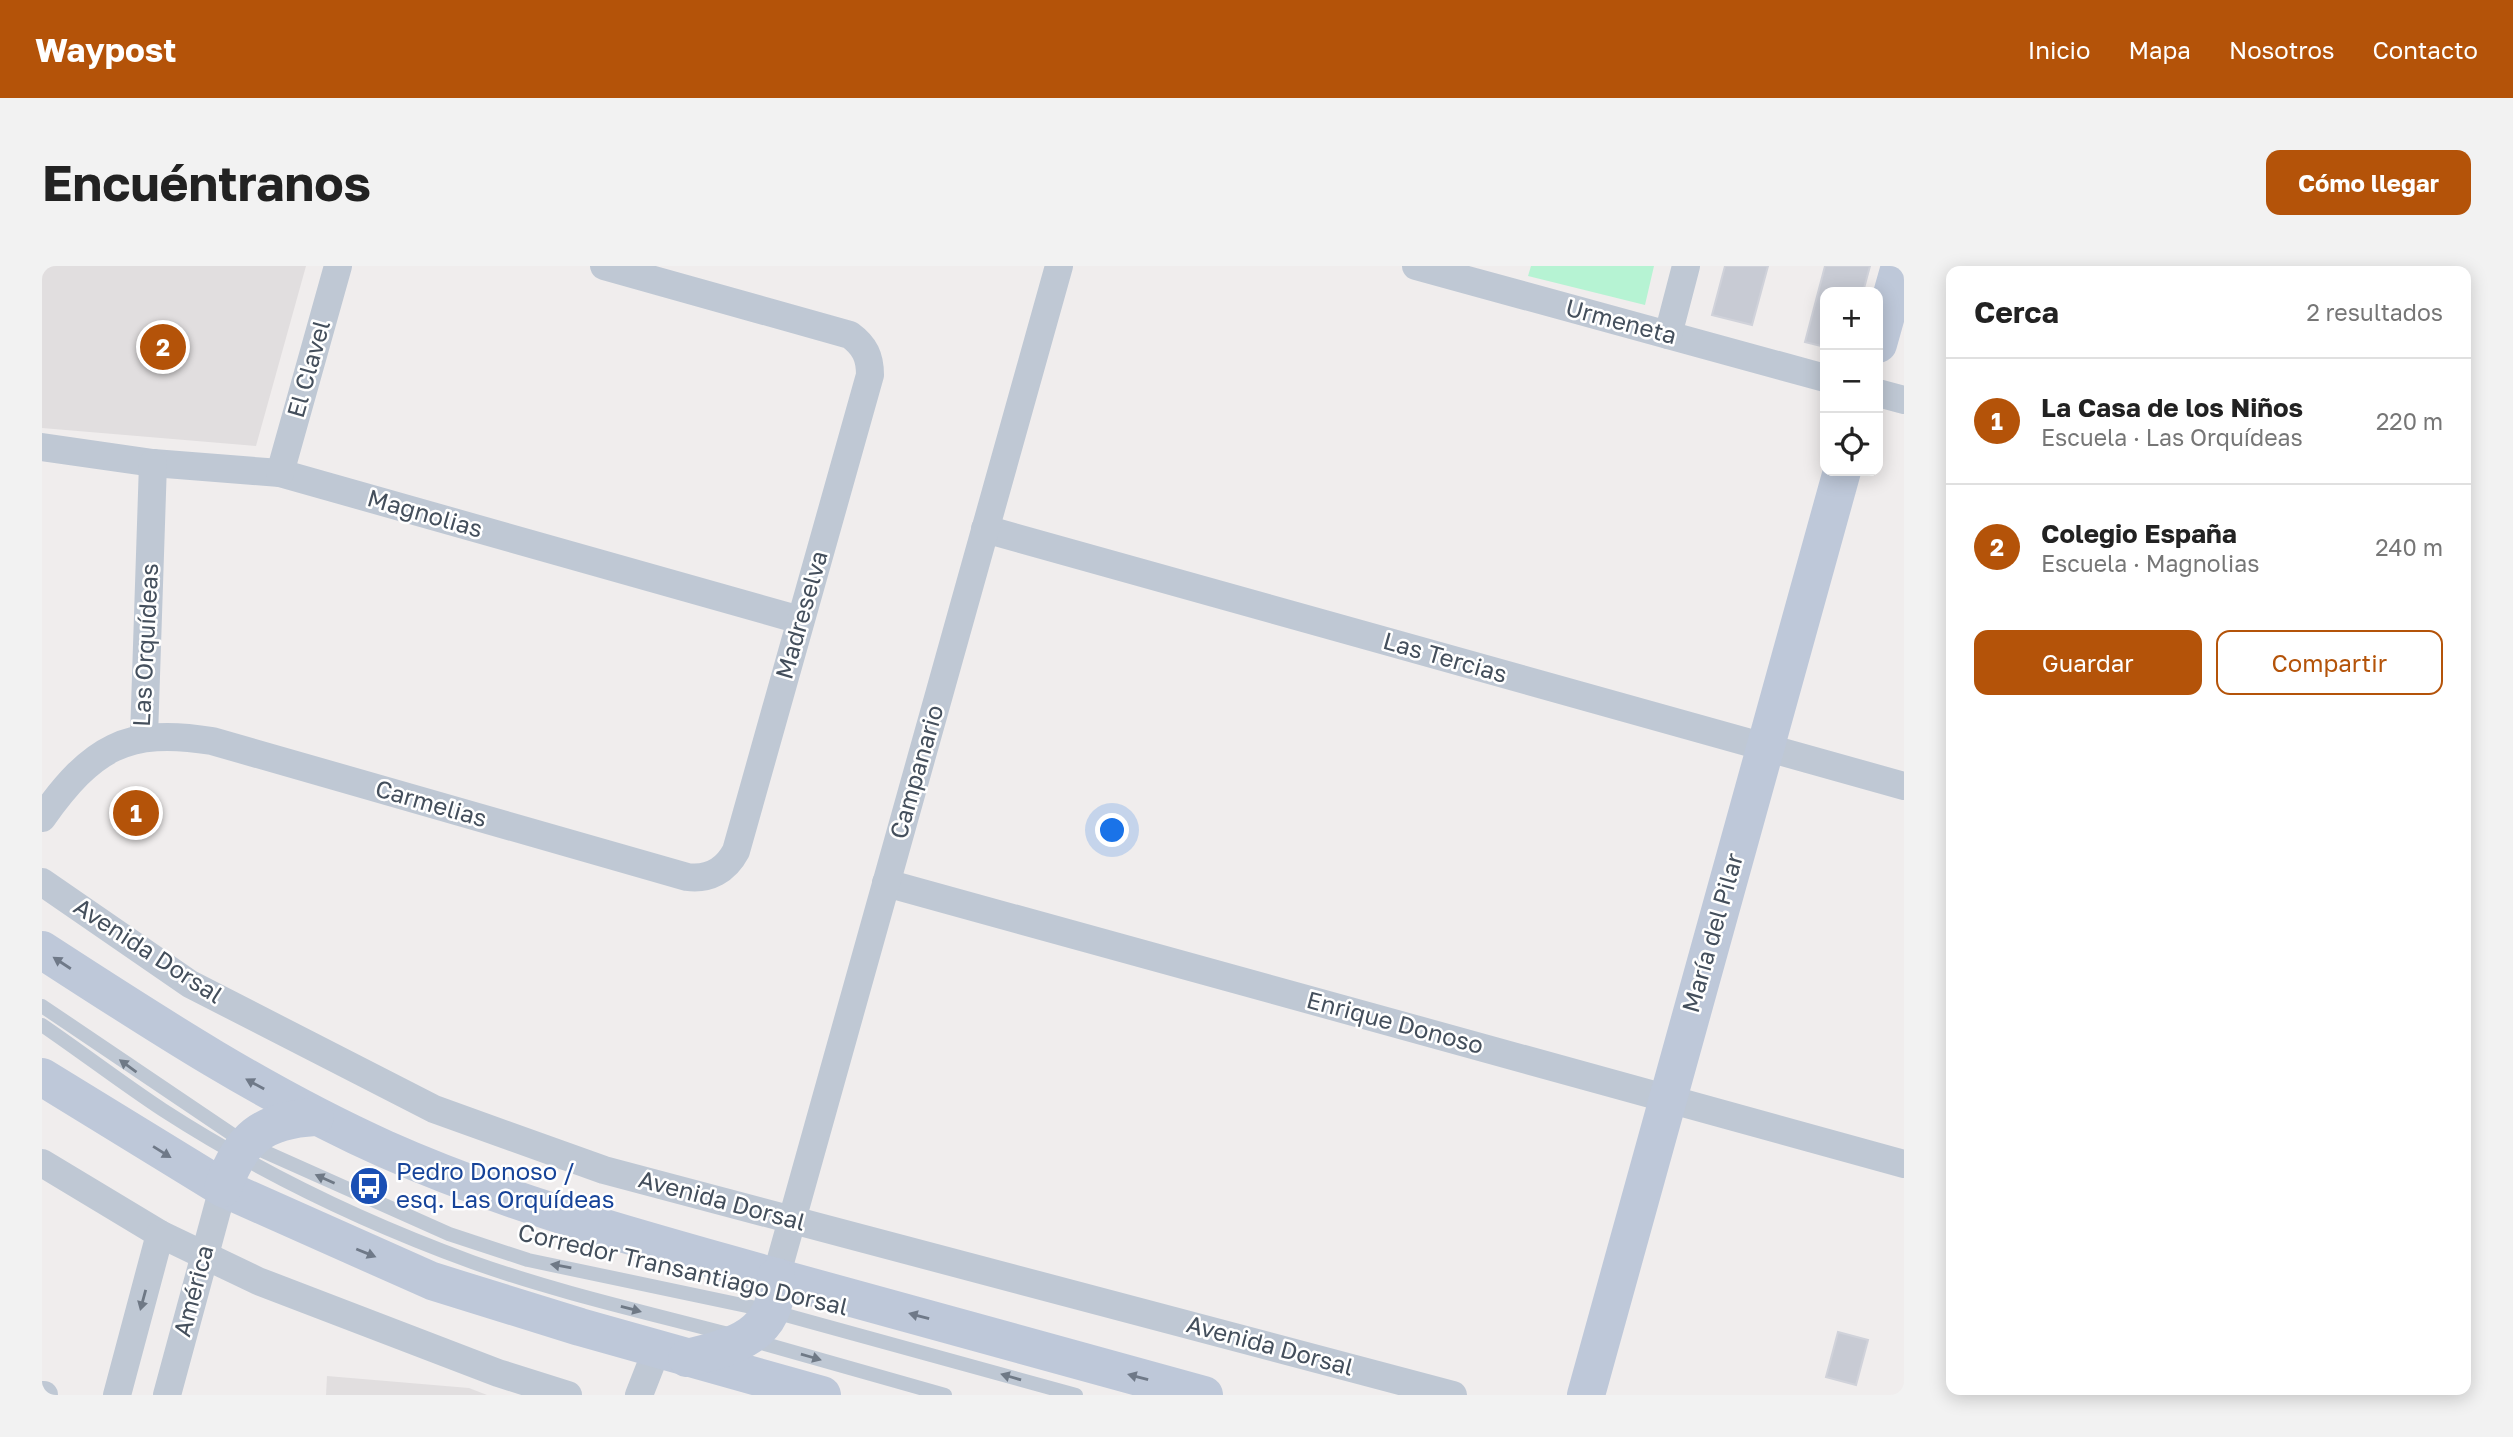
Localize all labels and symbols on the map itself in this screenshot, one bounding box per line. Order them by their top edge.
street label: Urmeneta [1563,292,1680,349]
street label: El Clavel [280,317,335,421]
pin: 2 [140,321,186,373]
street label: Magnolias [364,482,486,543]
street label: Madreselva [768,547,833,682]
street label: Las Orquídeas [126,562,163,727]
street label: Las Tercias [1380,625,1511,688]
street label: Campanario [883,701,949,842]
street label: Carmelias [372,773,491,832]
pin: 1 [113,787,159,839]
your location [1095,813,1129,847]
street label: María del Pilar [1675,849,1748,1016]
street label: Avenida Dorsal [69,891,229,1009]
one-way arrow [53,957,72,970]
street label: Enrique Donoso [1304,984,1487,1059]
one-way arrow [119,1059,137,1073]
one-way arrow [246,1078,265,1090]
one-way arrow [153,1146,172,1158]
place label: Pedro Donoso / esq. Las Orquídeas [396,1156,614,1213]
street label: Avenida Dorsal [636,1163,809,1236]
bus stop icon: Pedro Donoso / esq. Las Orquídeas [348,1165,390,1207]
one-way arrow [315,1173,335,1185]
street label: Corredor Transantiago Dorsal [515,1216,851,1321]
street label: América [166,1242,219,1340]
one-way arrow [355,1248,376,1259]
one-way arrow [550,1260,572,1271]
one-way arrow [137,1289,148,1311]
one-way arrow [621,1304,642,1314]
street label: Avenida Dorsal [1184,1308,1357,1381]
one-way arrow [908,1311,929,1321]
one-way arrow [801,1353,822,1363]
one-way arrow [1000,1371,1021,1381]
one-way arrow [1127,1371,1149,1382]

